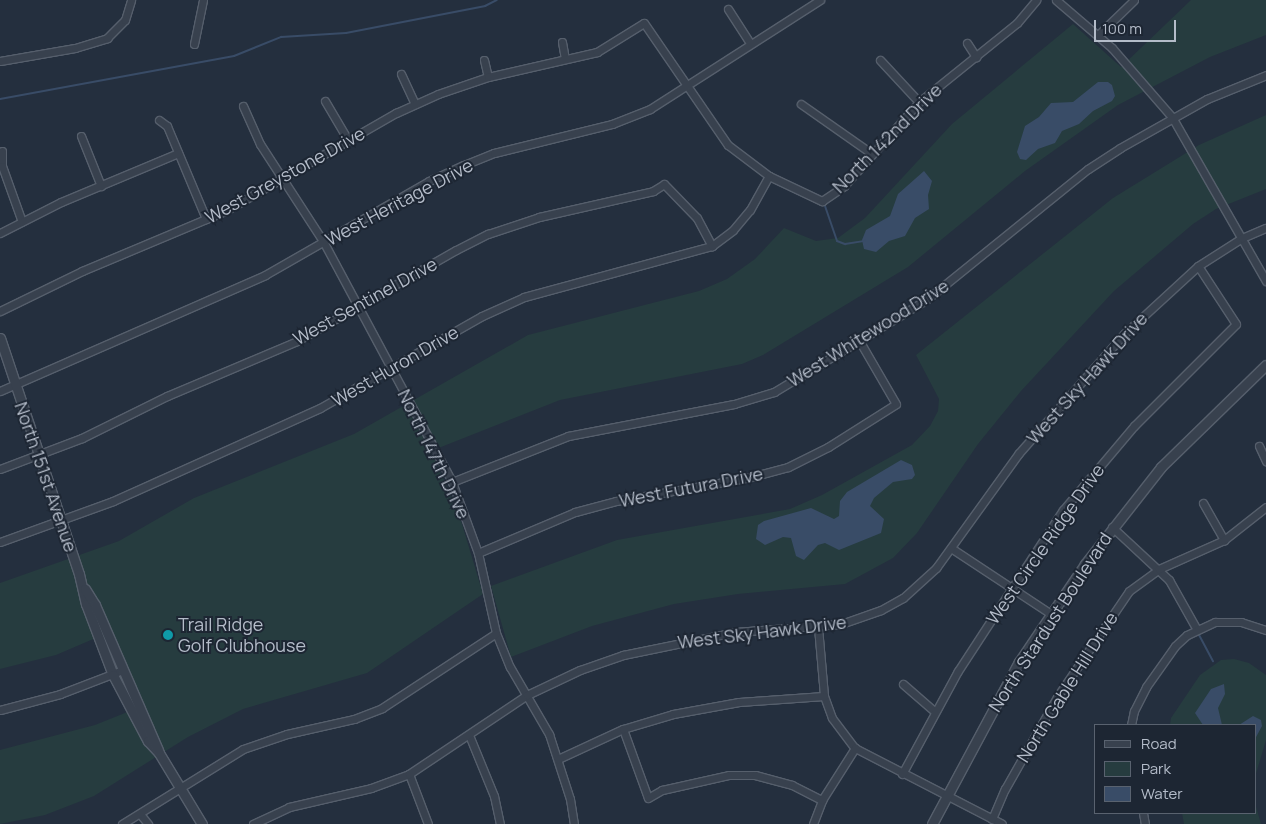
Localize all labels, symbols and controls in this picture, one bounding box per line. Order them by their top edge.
scale bar [1096,10,1178,42]
text: 100 m [1102,18,1142,39]
street label: North 142nd Drive [828,79,946,197]
street label: West Greystone Drive [201,122,369,228]
street label: West Heritage Drive [321,154,477,250]
street label: West Sentinel Drive [289,253,441,349]
street label: West Whitewood Drive [783,274,953,392]
street label: West Sky Hawk Drive [1022,308,1152,448]
street label: West Huron Drive [328,321,462,411]
street label: North 147th Drive [393,386,475,522]
street label: North 151st Avenue [10,399,82,555]
street label: West Circle Ridge Drive [981,460,1109,628]
street label: West Futura Drive [617,462,765,512]
street label: North Stardust Boulevard [984,528,1116,716]
street label: North Gable Hill Drive [1012,608,1122,766]
street label: West Sky Hawk Drive [676,611,848,653]
place label: Trail Ridge Golf Clubhouse [178,614,306,656]
marker: Trail Ridge Golf Clubhouse [162,629,174,641]
legend [1094,724,1256,814]
text: Road [1141,733,1177,754]
text: Park [1141,758,1171,779]
text: Water [1141,783,1183,804]

